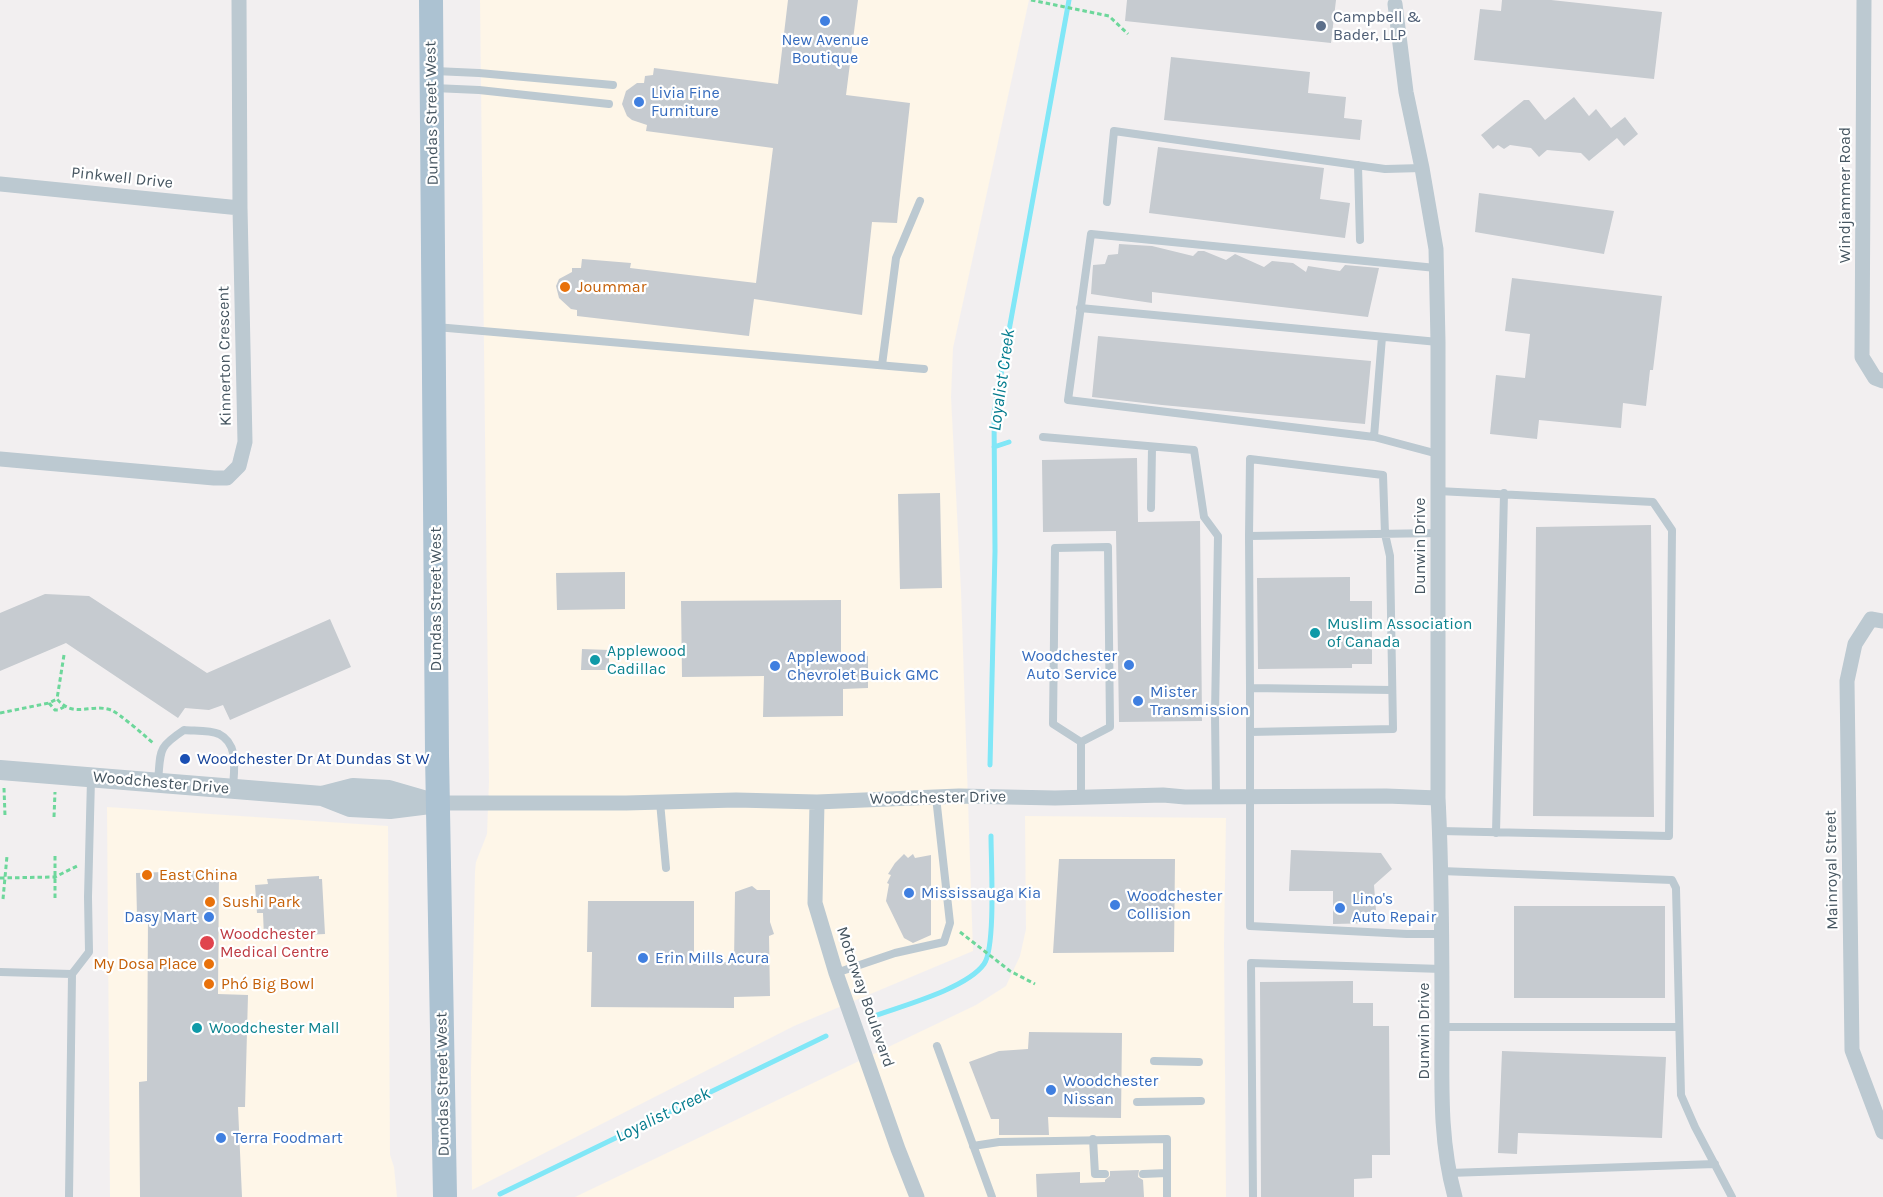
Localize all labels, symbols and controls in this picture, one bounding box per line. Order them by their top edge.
place label: Campbell & Bader, LLP [1333,7,1421,45]
marker: New Avenue Boutique [818,14,832,28]
marker: Campbell & Bader, LLP [1314,19,1328,33]
place label: New Avenue Boutique [781,30,869,68]
street label: Dundas Street West [421,41,443,185]
place label: Livia Fine Furniture [651,83,720,121]
marker: Livia Fine Furniture [632,95,646,109]
street label: Windjammer Road [1835,127,1855,263]
street label: Pinkwell Drive [70,163,174,193]
place label: Joummar [577,277,646,297]
marker: Joummar [558,280,572,294]
street label: Kinnerton Crescent [214,286,236,426]
water label: Loyalist Creek [984,327,1020,433]
street label: Dunwin Drive [1410,497,1430,595]
street label: Dundas Street West [426,527,446,671]
place label: Muslim Association of Canada [1327,614,1472,652]
marker: Muslim Association of Canada [1308,626,1322,640]
place label: Applewood Cadillac [607,641,686,679]
place label: Woodchester Auto Service [1022,646,1117,684]
place label: Applewood Chevrolet Buick GMC [787,647,939,685]
marker: Applewood Cadillac [588,653,602,667]
marker: Woodchester Auto Service [1122,658,1136,672]
marker: Applewood Chevrolet Buick GMC [768,659,782,673]
place label: Mister Transmission [1150,682,1249,720]
marker: Mister Transmission [1131,694,1145,708]
place label: Woodchester Dr At Dundas St W [197,749,429,769]
marker: Woodchester Dr At Dundas St W [178,752,192,766]
street label: Woodchester Drive [92,767,230,799]
street label: Woodchester Drive [870,787,1006,809]
street label: Mainroyal Street [1821,810,1843,930]
place label: East China [159,865,238,885]
marker: East China [140,868,154,882]
place label: Mississauga Kia [921,883,1041,903]
marker: Mississauga Kia [902,886,916,900]
place label: Woodchester Collision [1127,886,1222,924]
place label: Lino's Auto Repair [1352,889,1436,927]
place label: Sushi Park [222,892,300,912]
marker: Sushi Park [203,895,217,909]
marker: Woodchester Collision [1108,898,1122,912]
marker: Lino's Auto Repair [1333,901,1347,915]
place label: Dasy Mart [124,907,197,927]
marker: Dasy Mart [202,910,216,924]
place label: Woodchester Medical Centre [220,924,329,962]
street label: Motorway Boulevard [832,924,898,1070]
marker: Woodchester Medical Centre [198,934,216,952]
place label: Erin Mills Acura [655,948,769,968]
marker: Erin Mills Acura [636,951,650,965]
place label: My Dosa Place [93,954,197,974]
marker: My Dosa Place [202,957,216,971]
place label: Phó Big Bowl [221,974,314,994]
marker: Phó Big Bowl [202,977,216,991]
street label: Dunwin Drive [1414,982,1434,1080]
street label: Dundas Street West [432,1012,454,1156]
place label: Woodchester Mall [209,1018,339,1038]
marker: Woodchester Mall [190,1021,204,1035]
place label: Woodchester Nissan [1063,1071,1158,1109]
water label: Loyalist Creek [612,1083,714,1147]
marker: Woodchester Nissan [1044,1083,1058,1097]
place label: Terra Foodmart [233,1128,343,1148]
marker: Terra Foodmart [214,1131,228,1145]

